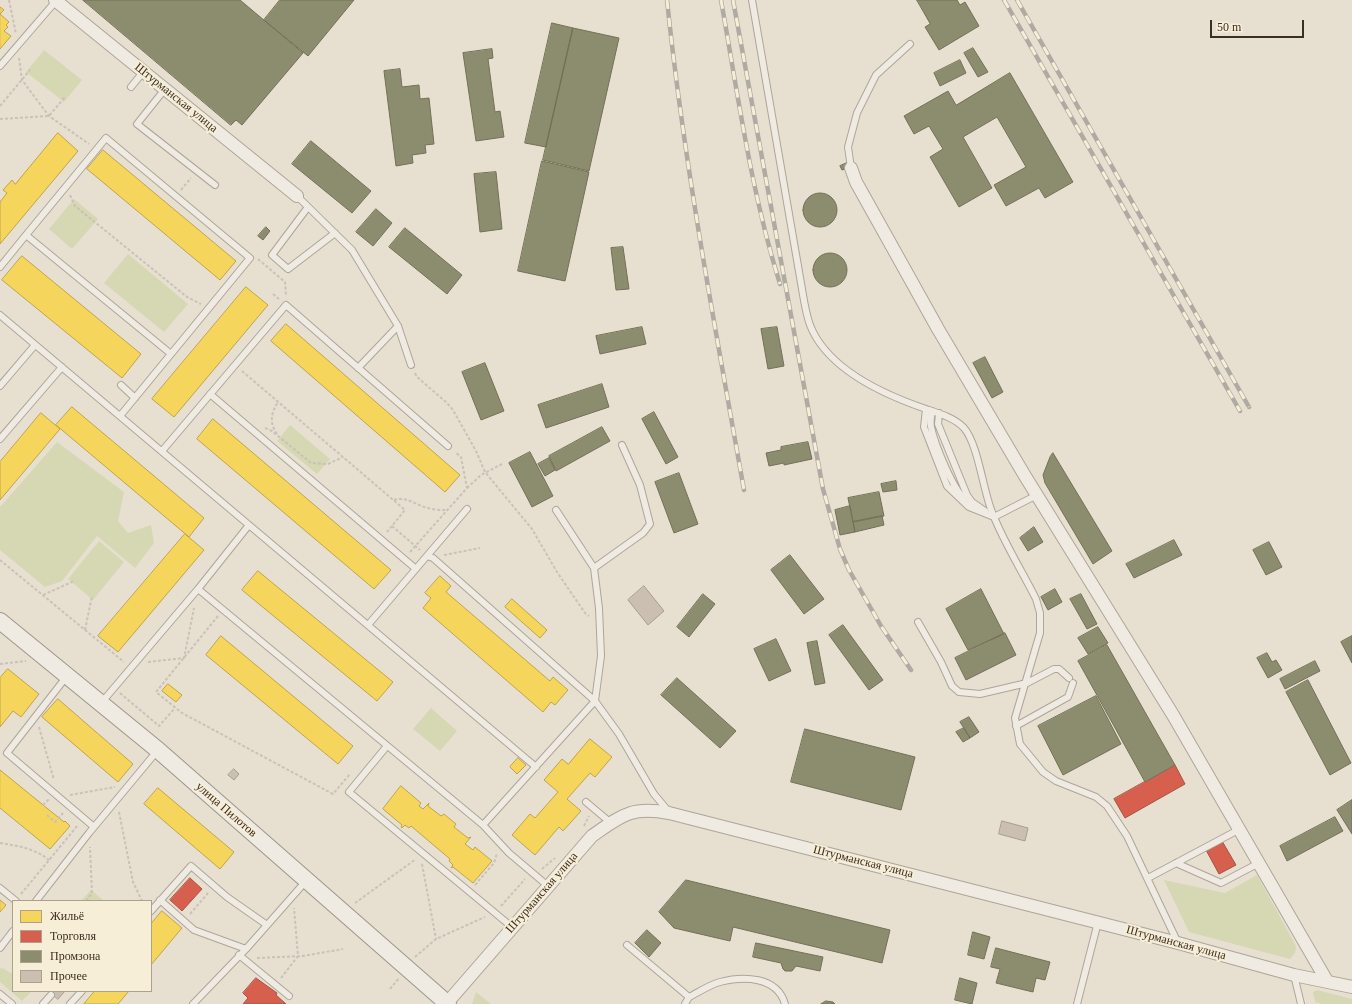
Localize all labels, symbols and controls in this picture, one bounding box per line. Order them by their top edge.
scale bar [1212,12,1306,38]
text: 50 m [1217,20,1241,34]
street label: Штурманская улица [132,60,220,136]
street label: улица Пилотов [192,780,260,840]
street label: Штурманская улица [811,843,915,881]
street label: Штурманская улица [503,850,581,936]
legend [12,900,152,992]
text: Жильё [50,909,84,923]
street label: Штурманская улица [1125,923,1227,963]
text: Торговля [50,929,96,943]
text: Промзона [50,949,100,963]
text: Прочее [50,969,87,983]

